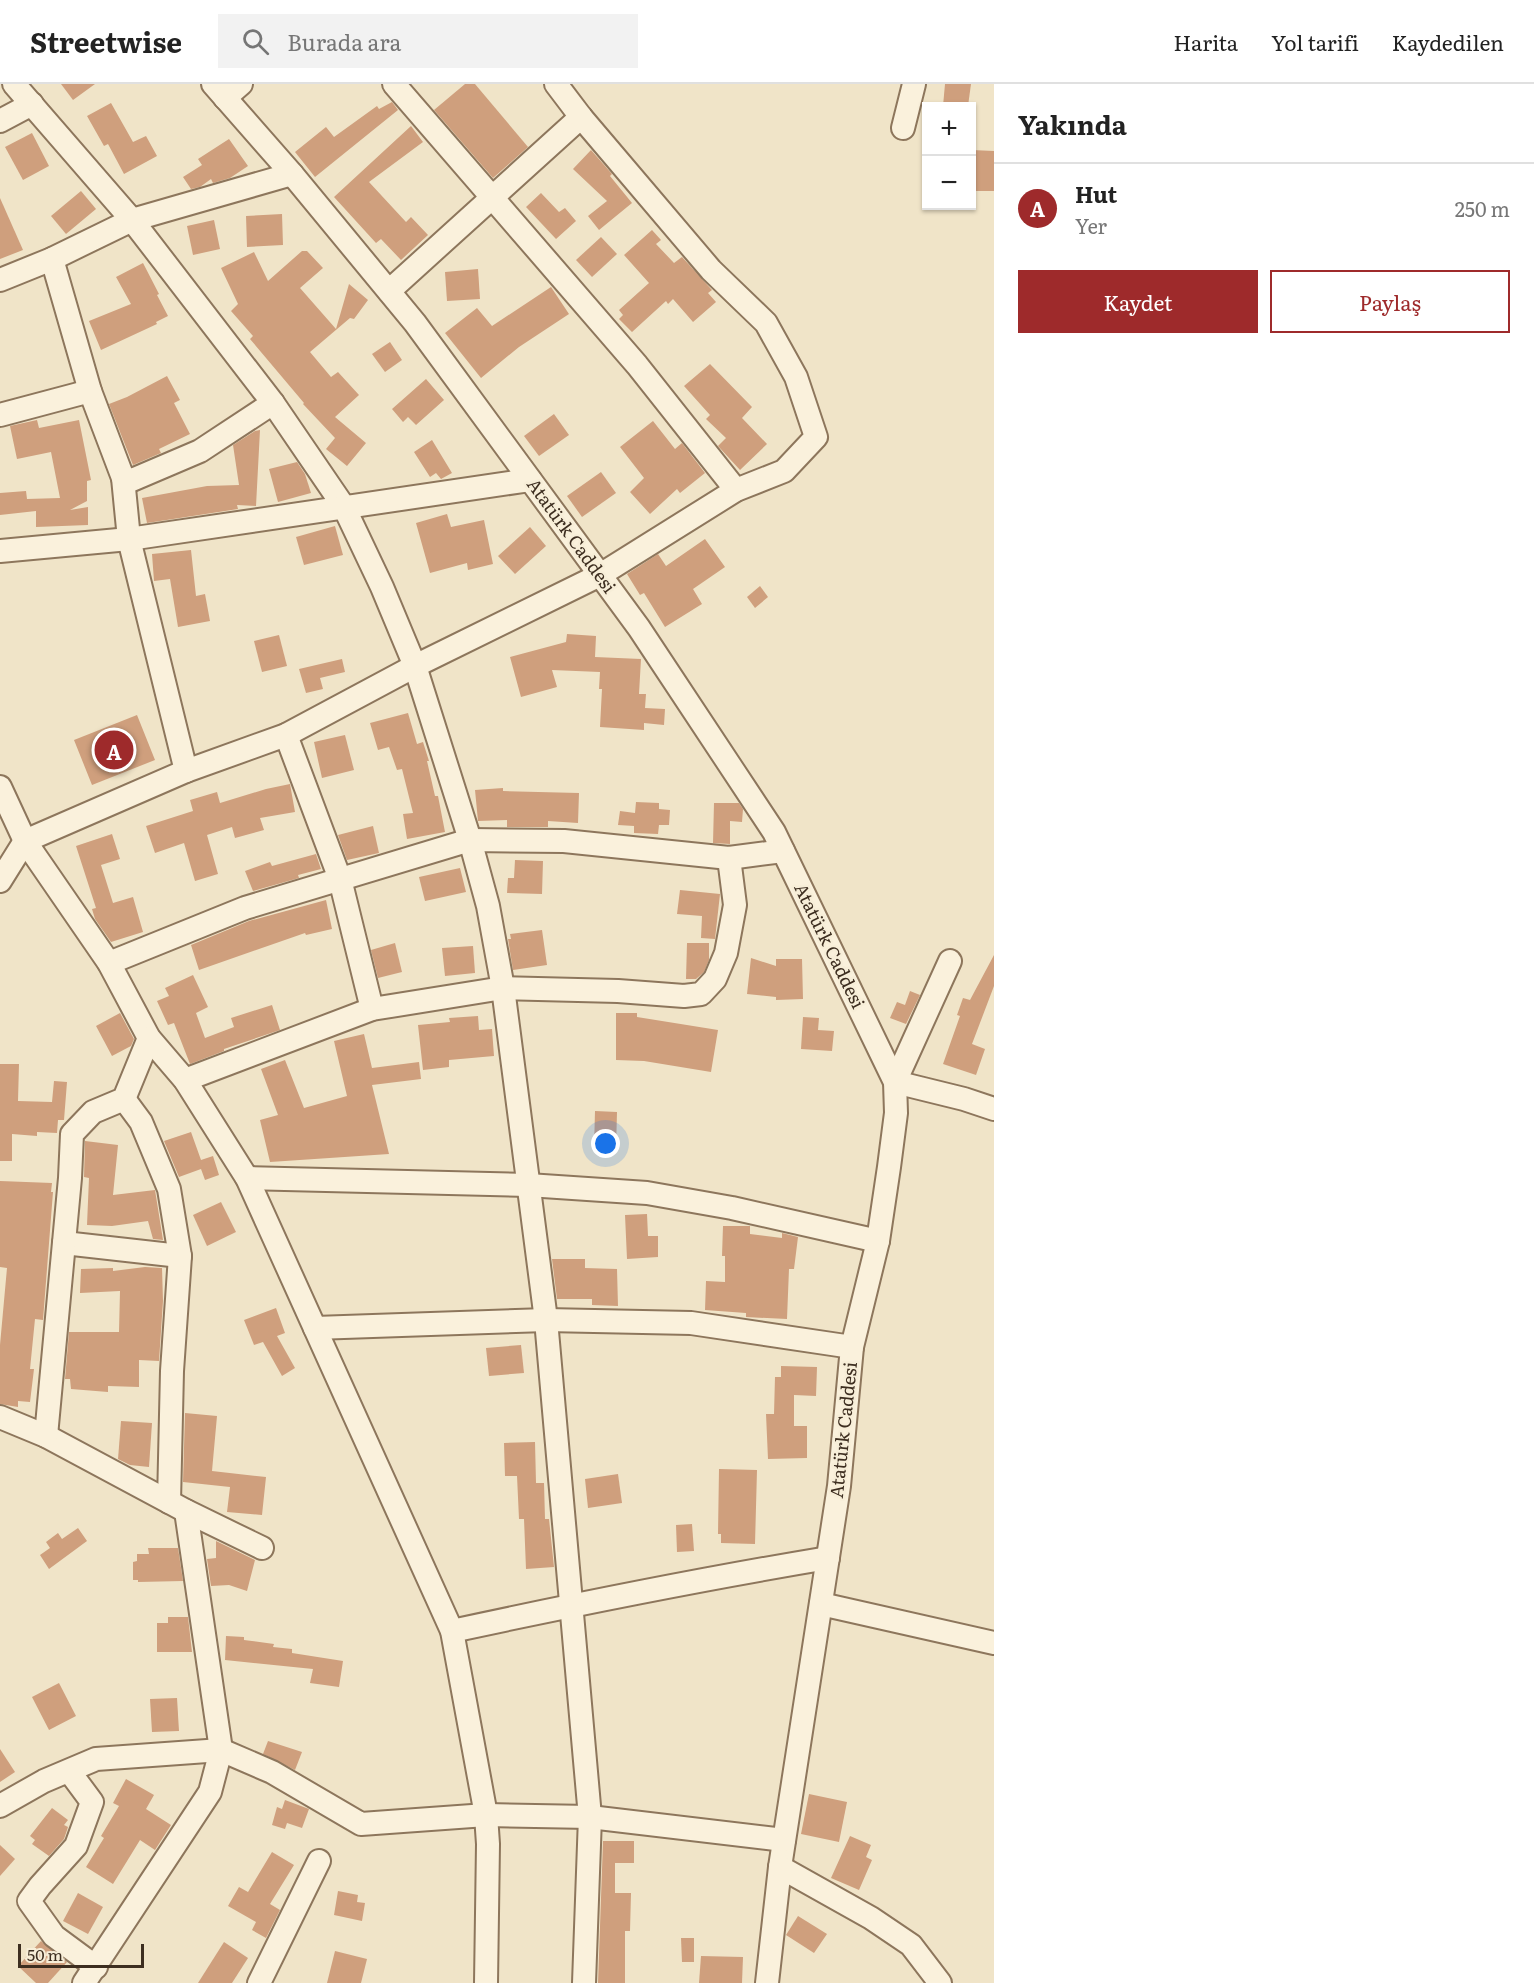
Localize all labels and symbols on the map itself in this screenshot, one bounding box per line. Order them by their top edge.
street label: Atatürk Caddesi [521,472,623,598]
pin: A [94,728,134,772]
street label: Atatürk Caddesi [788,878,872,1013]
your location [591,1129,620,1158]
street label: Atatürk Caddesi [822,1360,863,1499]
scale bar [18,1941,144,1968]

